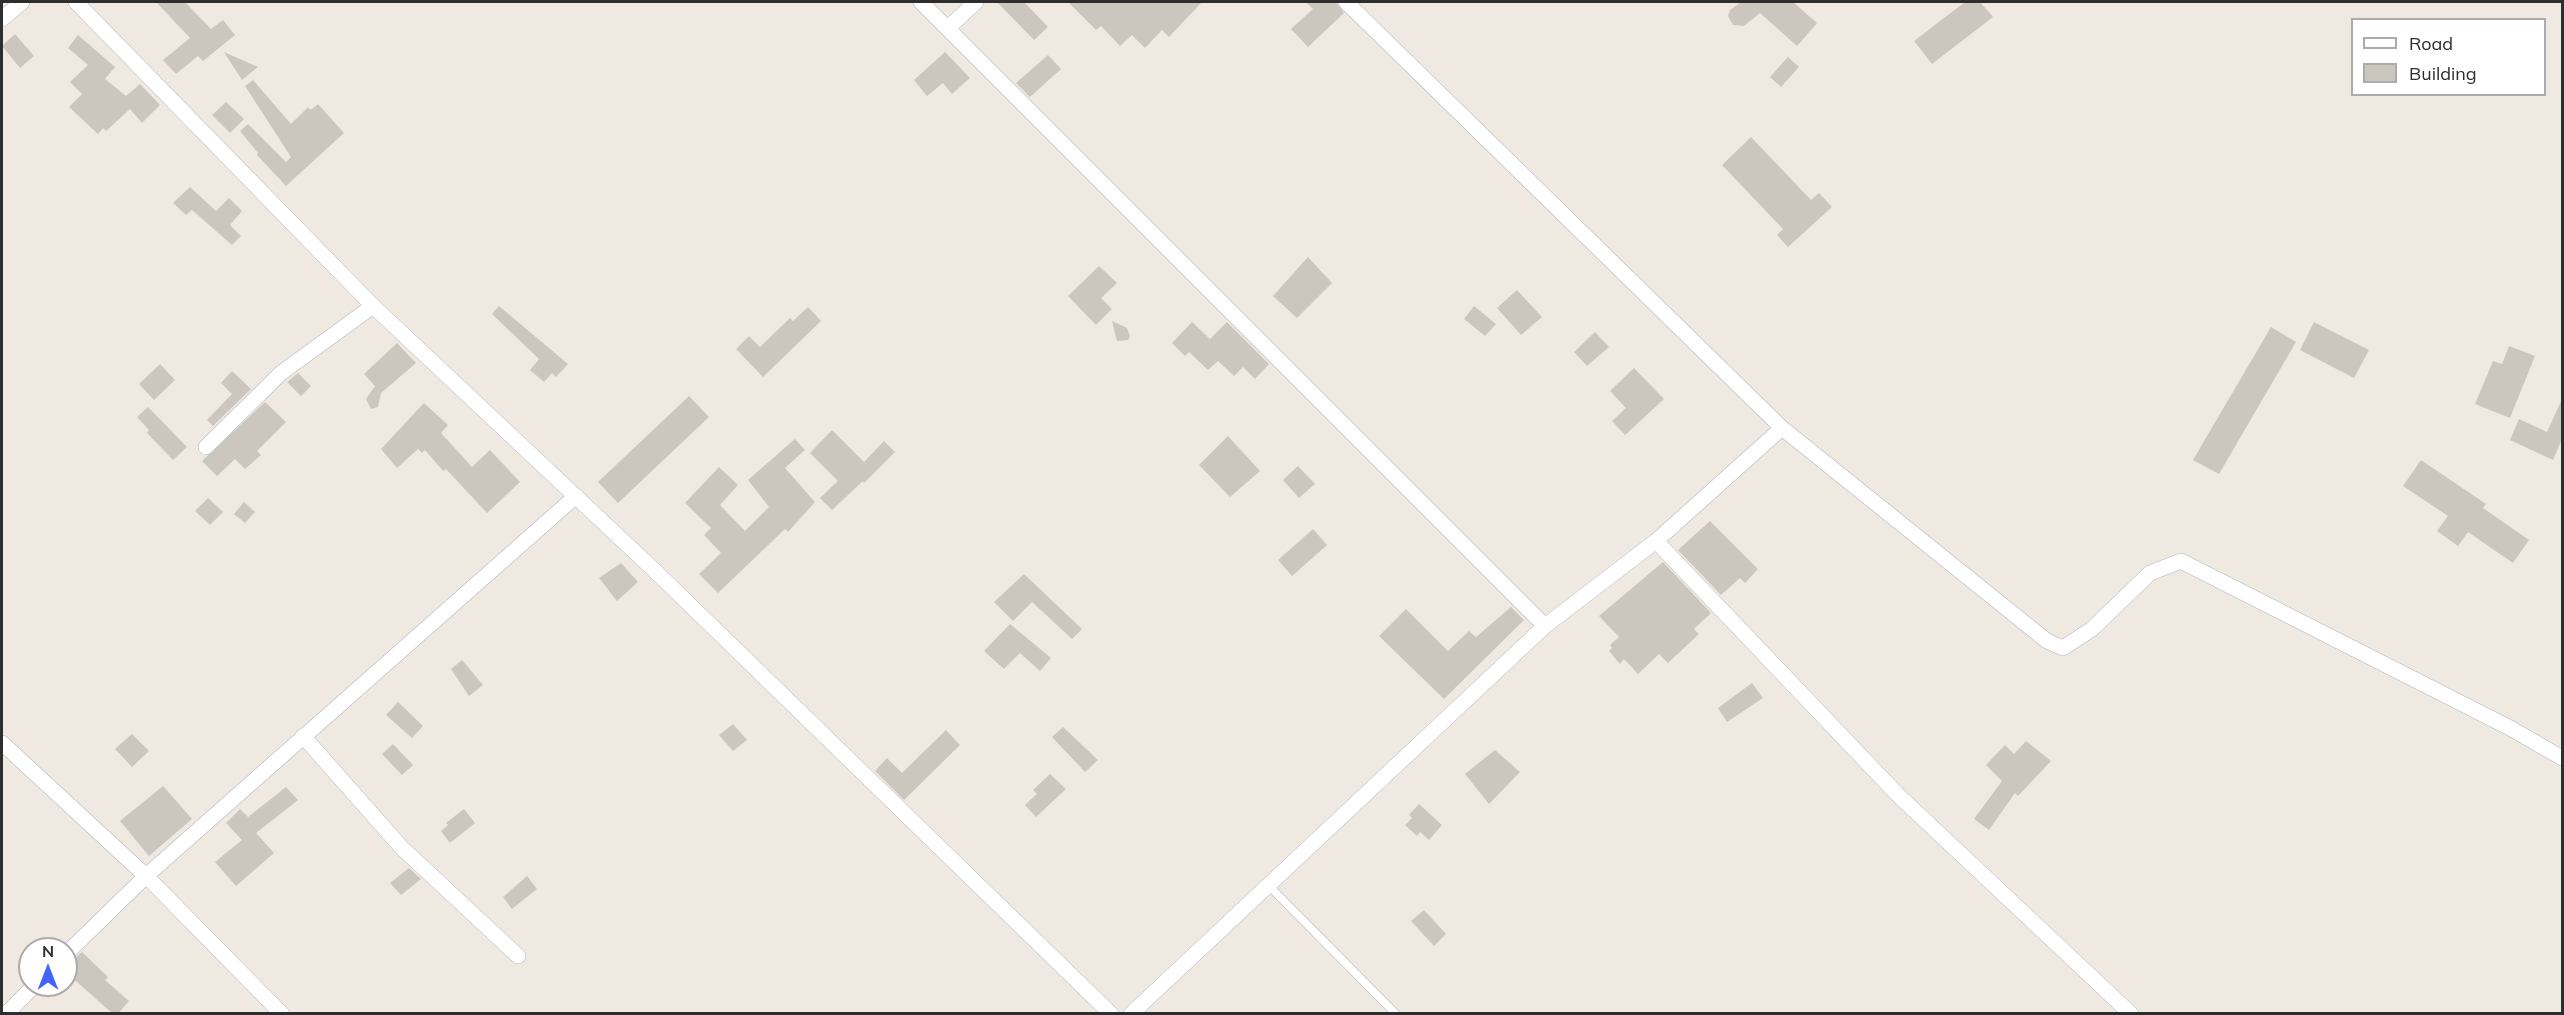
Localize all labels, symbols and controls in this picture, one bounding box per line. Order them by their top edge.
legend [2351,18,2546,96]
text: Road [2409,32,2453,55]
text: Building [2409,62,2477,85]
north arrow [18,937,78,997]
text: N [42,941,54,961]

